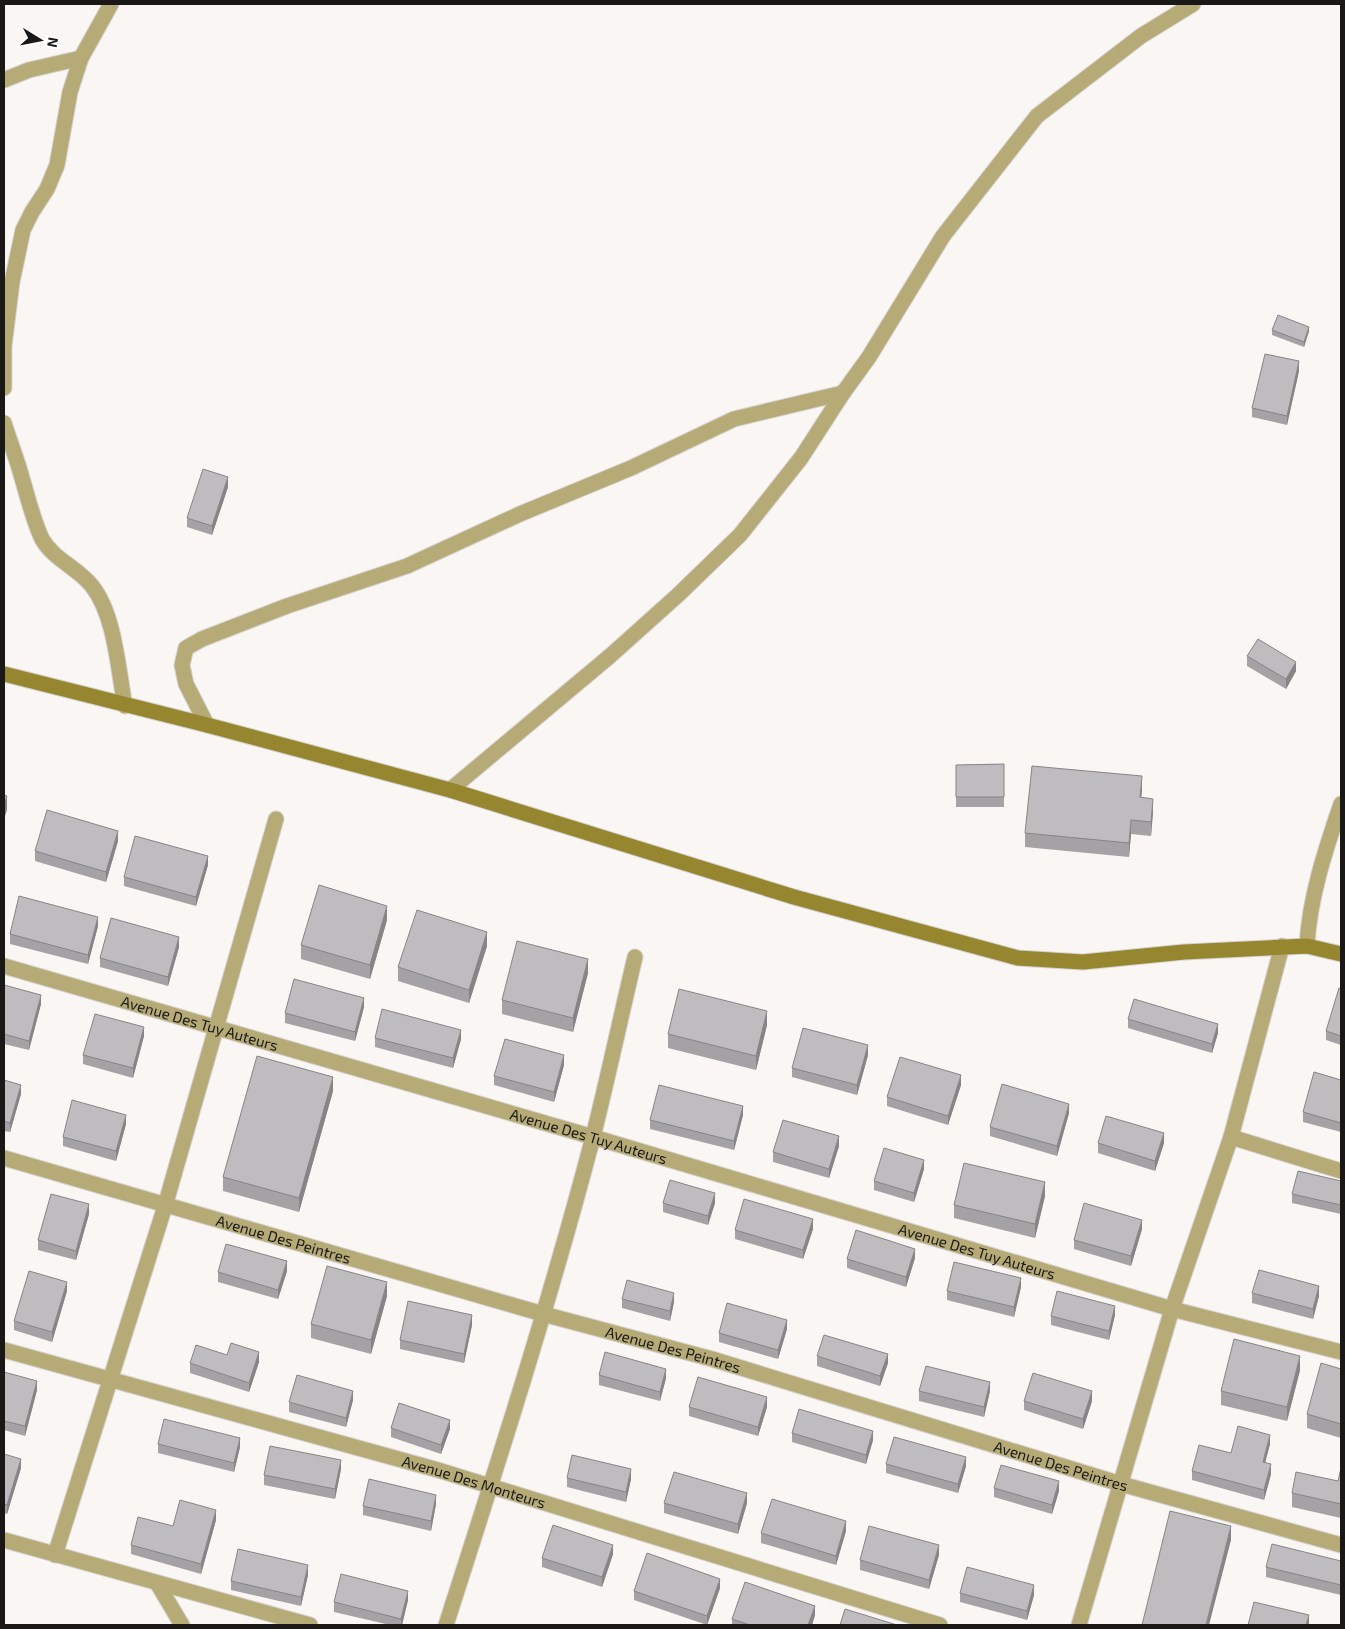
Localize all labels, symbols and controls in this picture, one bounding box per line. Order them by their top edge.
north arrow [15,15,65,65]
text: N [44,36,63,49]
street label: Avenue Des Tuy Auteurs [119,992,281,1054]
street label: Avenue Des Tuy Auteurs [508,1104,669,1168]
street label: Avenue Des Peintres [214,1211,353,1267]
street label: Avenue Des Tuy Auteurs [896,1219,1058,1283]
street label: Avenue Des Peintres [604,1322,743,1376]
street label: Avenue Des Peintres [992,1437,1130,1495]
street label: Avenue Des Monteurs [400,1452,548,1512]

